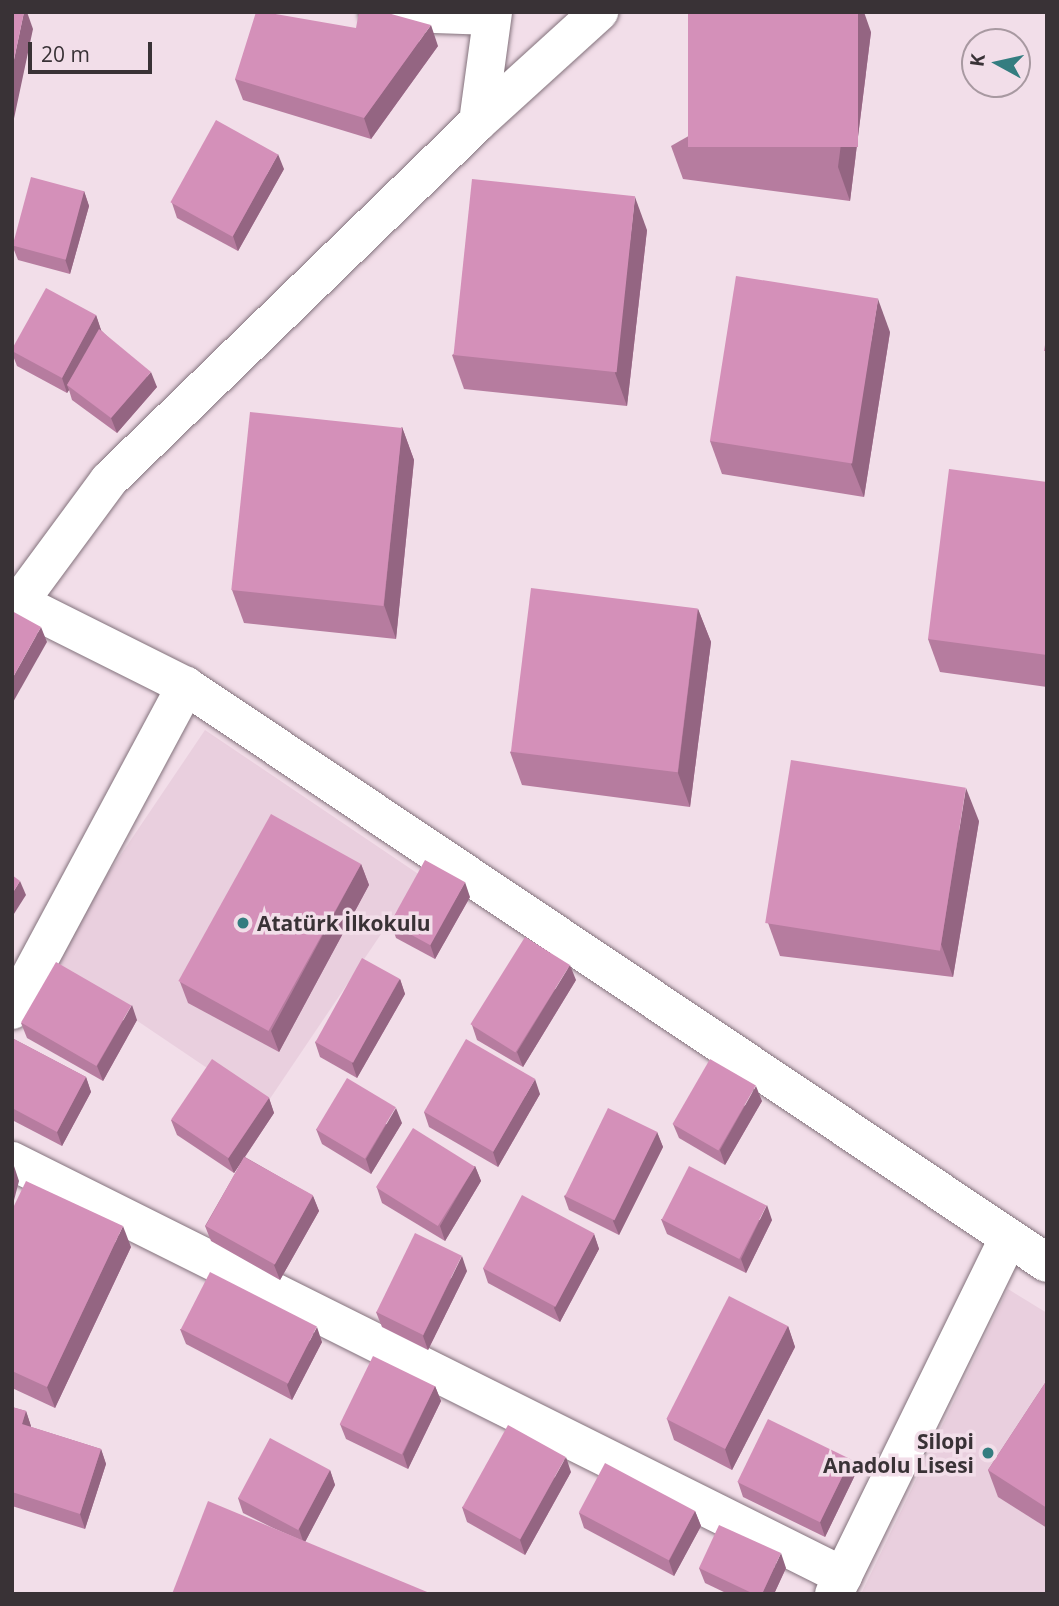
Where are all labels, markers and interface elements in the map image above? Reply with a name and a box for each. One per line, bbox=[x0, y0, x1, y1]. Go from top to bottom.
scale bar bbox=[32, 28, 156, 72]
north arrow bbox=[961, 28, 1031, 98]
text: 20 m bbox=[41, 40, 90, 68]
text: K bbox=[963, 52, 991, 68]
place label: Atatürk İlkokulu bbox=[257, 910, 431, 936]
marker: Atatürk İlkokulu bbox=[235, 915, 251, 931]
place label: Silopi Anadolu Lisesi bbox=[823, 1428, 974, 1478]
marker: Silopi Anadolu Lisesi bbox=[980, 1445, 996, 1461]

